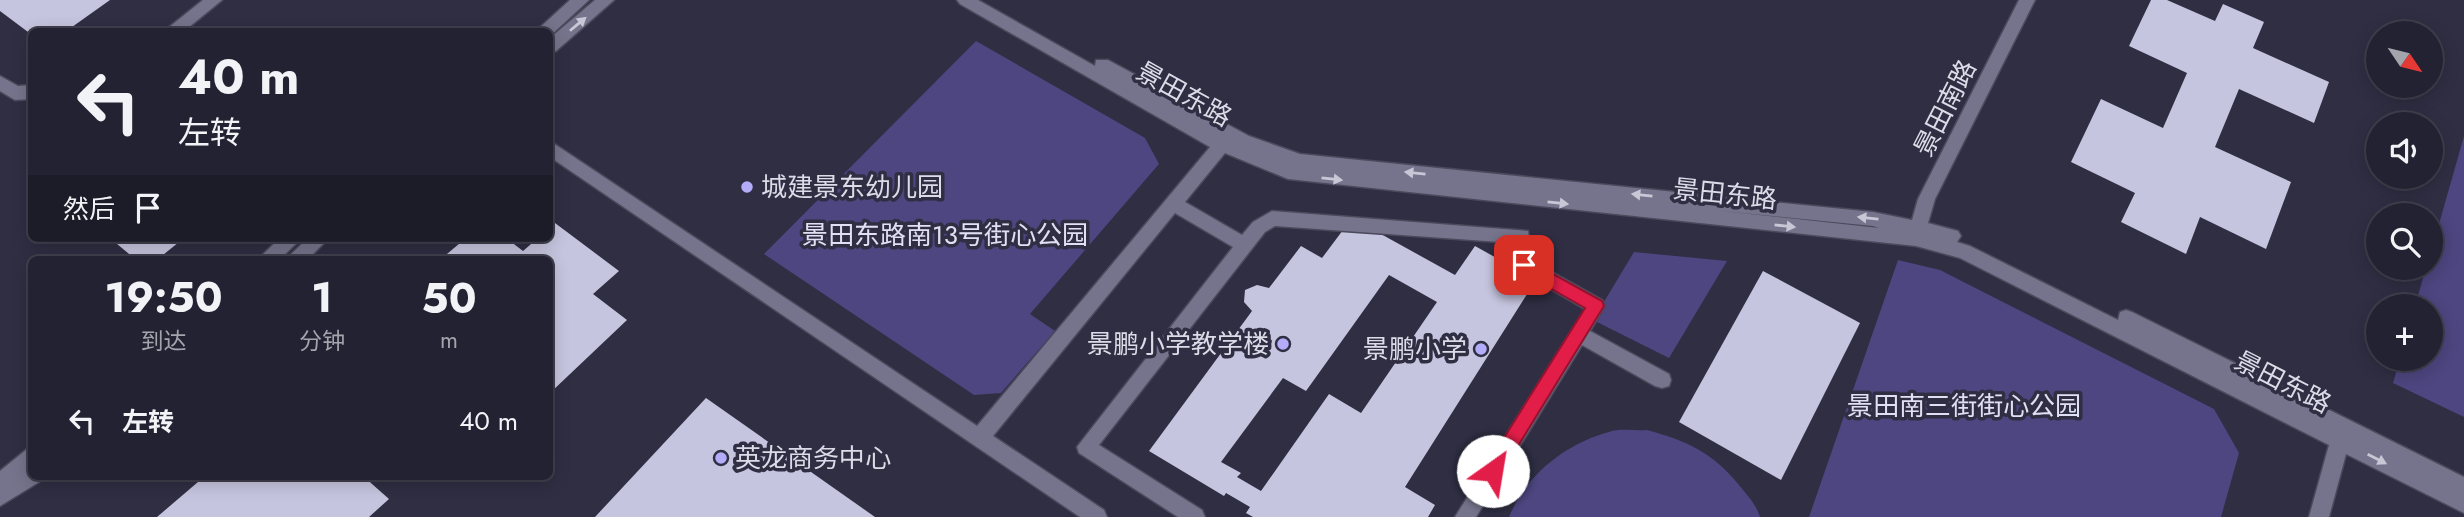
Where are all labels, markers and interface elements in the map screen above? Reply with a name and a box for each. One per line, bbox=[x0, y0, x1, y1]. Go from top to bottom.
one-way arrow bbox=[569, 16, 587, 31]
north arrow bbox=[2366, 21, 2443, 98]
map controls bbox=[2366, 21, 2443, 371]
text: 40 m bbox=[178, 42, 300, 112]
street label: 景田东路 bbox=[1129, 52, 1239, 136]
street label: 景田南路 bbox=[1904, 53, 1986, 163]
icon: left bbox=[63, 56, 154, 147]
text: 左转 bbox=[178, 110, 242, 156]
button: sound bbox=[2366, 112, 2443, 189]
one-way arrow bbox=[1404, 167, 1426, 178]
place label: 城建景东幼儿园 bbox=[761, 168, 943, 206]
street label: 景田东路 bbox=[1671, 170, 1779, 218]
one-way arrow bbox=[1321, 174, 1343, 185]
marker: 城建景东幼儿园 bbox=[739, 179, 755, 195]
icon: arrive bbox=[129, 189, 167, 227]
text: 然后 bbox=[63, 190, 115, 228]
one-way arrow bbox=[1631, 190, 1653, 201]
one-way arrow bbox=[1548, 197, 1570, 208]
button: search bbox=[2366, 203, 2443, 280]
one-way arrow bbox=[1857, 213, 1879, 224]
park label: 景田东路南13号街心公园 bbox=[802, 216, 1088, 254]
one-way arrow bbox=[1774, 221, 1796, 232]
pin bbox=[1494, 235, 1554, 295]
icon: arrive bbox=[1505, 246, 1543, 284]
text: 19:50 bbox=[105, 267, 222, 328]
text: 1 bbox=[311, 267, 333, 328]
text: 50 bbox=[422, 268, 476, 329]
button: + bbox=[2366, 294, 2443, 371]
text: m bbox=[440, 323, 458, 357]
text: 到达 bbox=[141, 324, 187, 358]
text: 分钟 bbox=[299, 324, 345, 358]
place label: 景鹏小学教学楼 bbox=[1087, 325, 1269, 363]
place label: 景鹏小学 bbox=[1363, 330, 1467, 368]
marker: 景鹏小学教学楼 bbox=[1275, 336, 1291, 352]
marker: 景鹏小学 bbox=[1473, 341, 1489, 357]
street label: 景田东路 bbox=[2228, 341, 2338, 423]
park label: 景田南三街街心公园 bbox=[1847, 387, 2081, 425]
icon: left bbox=[63, 402, 101, 440]
text: 40 m bbox=[459, 402, 518, 440]
text: 左转 bbox=[122, 403, 174, 441]
position arrow bbox=[1456, 434, 1530, 508]
place label: 英龙商务中心 bbox=[735, 439, 891, 477]
marker: 英龙商务中心 bbox=[713, 450, 729, 466]
one-way arrow bbox=[2367, 454, 2387, 465]

